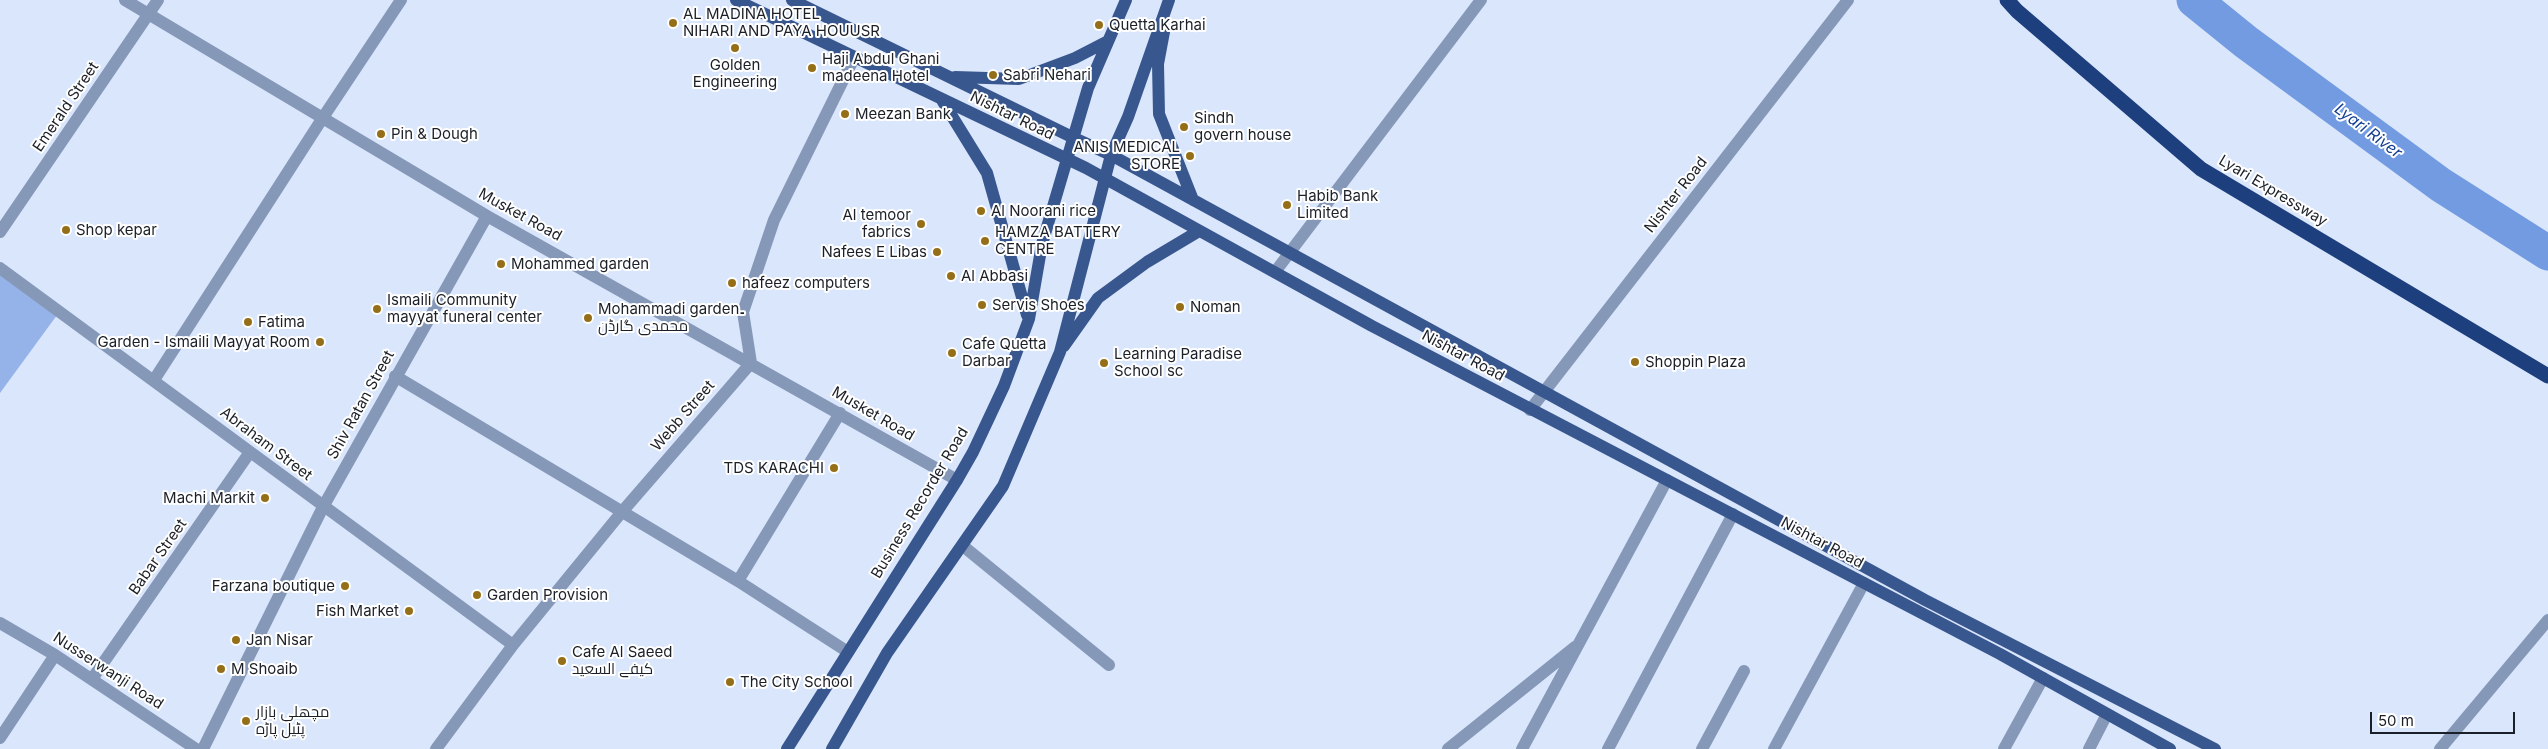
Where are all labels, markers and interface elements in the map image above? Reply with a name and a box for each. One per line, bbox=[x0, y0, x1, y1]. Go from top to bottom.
place label: AL MADINA HOTEL NIHARI AND PAYA HOUUSR bbox=[683, 5, 880, 40]
place label: Quetta Karhai bbox=[1109, 16, 1206, 34]
marker: AL MADINA HOTEL NIHARI AND PAYA HOUUSR bbox=[667, 17, 679, 29]
marker: Quetta Karhai bbox=[1093, 19, 1105, 31]
marker: Golden Engineering bbox=[729, 42, 741, 54]
place label: Haji Abdul Ghani madeena Hotel bbox=[822, 50, 939, 85]
place label: Golden Engineering bbox=[693, 56, 777, 91]
street label: Emerald Street bbox=[29, 59, 103, 155]
marker: Haji Abdul Ghani madeena Hotel bbox=[806, 62, 818, 74]
place label: Sabri Nehari bbox=[1003, 66, 1091, 84]
marker: Sabri Nehari bbox=[987, 69, 999, 81]
street label: Nishtar Road bbox=[967, 88, 1057, 144]
water label: Lyari River bbox=[2331, 99, 2405, 163]
place label: Meezan Bank bbox=[855, 105, 951, 123]
marker: Meezan Bank bbox=[839, 108, 851, 120]
place label: Sindh govern house bbox=[1194, 109, 1291, 144]
marker: Sindh govern house bbox=[1178, 121, 1190, 133]
place label: Pin & Dough bbox=[391, 125, 478, 143]
marker: Pin & Dough bbox=[375, 128, 387, 140]
place label: ANIS MEDICAL STORE bbox=[1074, 138, 1180, 173]
marker: ANIS MEDICAL STORE bbox=[1184, 150, 1196, 162]
street label: Lyari Expressway bbox=[2216, 152, 2330, 230]
street label: Nishter Road bbox=[1641, 153, 1711, 237]
street label: Musket Road bbox=[475, 185, 565, 245]
place label: Habib Bank Limited bbox=[1297, 187, 1378, 222]
marker: Habib Bank Limited bbox=[1281, 199, 1293, 211]
place label: Al Noorani rice bbox=[991, 202, 1096, 220]
marker: Al Noorani rice bbox=[975, 205, 987, 217]
place label: Al temoor fabrics bbox=[843, 206, 911, 241]
marker: Al temoor fabrics bbox=[915, 218, 927, 230]
place label: Shop kepar bbox=[76, 221, 157, 239]
place label: HAMZA BATTERY CENTRE bbox=[995, 223, 1121, 258]
marker: Shop kepar bbox=[60, 224, 72, 236]
marker: HAMZA BATTERY CENTRE bbox=[979, 235, 991, 247]
place label: Nafees E Libas bbox=[822, 243, 927, 261]
marker: Nafees E Libas bbox=[931, 246, 943, 258]
place label: Mohammed garden bbox=[511, 255, 649, 273]
marker: Mohammed garden bbox=[495, 258, 507, 270]
place label: Al Abbasi bbox=[961, 267, 1028, 285]
marker: Al Abbasi bbox=[945, 270, 957, 282]
place label: hafeez computers bbox=[742, 274, 870, 292]
marker: hafeez computers bbox=[726, 277, 738, 289]
place label: Ismaili Community mayyat funeral center bbox=[387, 291, 542, 326]
place label: Servis Shoes bbox=[992, 296, 1085, 314]
place label: Noman bbox=[1190, 298, 1241, 316]
marker: Servis Shoes bbox=[976, 299, 988, 311]
place label: Mohammadi garden۔ محمدی گارڈن bbox=[598, 300, 745, 335]
marker: Noman bbox=[1174, 301, 1186, 313]
marker: Ismaili Community mayyat funeral center bbox=[371, 303, 383, 315]
marker: Mohammadi garden۔ محمدی گارڈن bbox=[582, 312, 594, 324]
place label: Fatima bbox=[258, 313, 305, 331]
marker: Fatima bbox=[242, 316, 254, 328]
street label: Nishtar Road bbox=[1419, 327, 1507, 385]
place label: Garden - Ismaili Mayyat Room bbox=[98, 333, 310, 351]
place label: Cafe Quetta Darbar bbox=[962, 335, 1046, 370]
marker: Garden - Ismaili Mayyat Room bbox=[314, 336, 326, 348]
place label: Learning Paradise School sc bbox=[1114, 345, 1242, 380]
street label: Shiv Ratan Street bbox=[324, 347, 398, 463]
marker: Cafe Quetta Darbar bbox=[946, 347, 958, 359]
place label: Shoppin Plaza bbox=[1645, 353, 1746, 371]
marker: Shoppin Plaza bbox=[1629, 356, 1641, 368]
marker: Learning Paradise School sc bbox=[1098, 357, 1110, 369]
street label: Webb Street bbox=[647, 377, 719, 455]
street label: Musket Road bbox=[829, 383, 917, 445]
street label: Abraham Street bbox=[216, 404, 316, 484]
street label: Business Recorder Road bbox=[868, 424, 972, 582]
place label: TDS KARACHI bbox=[724, 459, 824, 477]
marker: TDS KARACHI bbox=[828, 462, 840, 474]
place label: Machi Markit bbox=[163, 489, 255, 507]
marker: Machi Markit bbox=[259, 492, 271, 504]
street label: Nishtar Road bbox=[1778, 514, 1866, 572]
street label: Babar Street bbox=[125, 516, 191, 598]
place label: Farzana boutique bbox=[212, 577, 335, 595]
marker: Farzana boutique bbox=[339, 580, 351, 592]
place label: Garden Provision bbox=[487, 586, 608, 604]
marker: Garden Provision bbox=[471, 589, 483, 601]
place label: Fish Market bbox=[316, 602, 399, 620]
marker: Fish Market bbox=[403, 605, 415, 617]
street label: Nusserwanji Road bbox=[50, 629, 166, 713]
place label: Jan Nisar bbox=[246, 631, 313, 649]
marker: Jan Nisar bbox=[230, 634, 242, 646]
place label: Cafe Al Saeed کیفے السعید bbox=[572, 643, 672, 678]
marker: Cafe Al Saeed کیفے السعید bbox=[556, 655, 568, 667]
place label: M Shoaib bbox=[231, 660, 298, 678]
marker: M Shoaib bbox=[215, 663, 227, 675]
place label: The City School bbox=[740, 673, 853, 691]
marker: The City School bbox=[724, 676, 736, 688]
scale bar bbox=[2373, 702, 2518, 734]
place label: مچھلی بازار پٹیل پاڑہ bbox=[256, 703, 329, 738]
text: 50 m bbox=[2378, 711, 2414, 730]
marker: مچھلی بازار پٹیل پاڑہ bbox=[240, 715, 252, 727]

